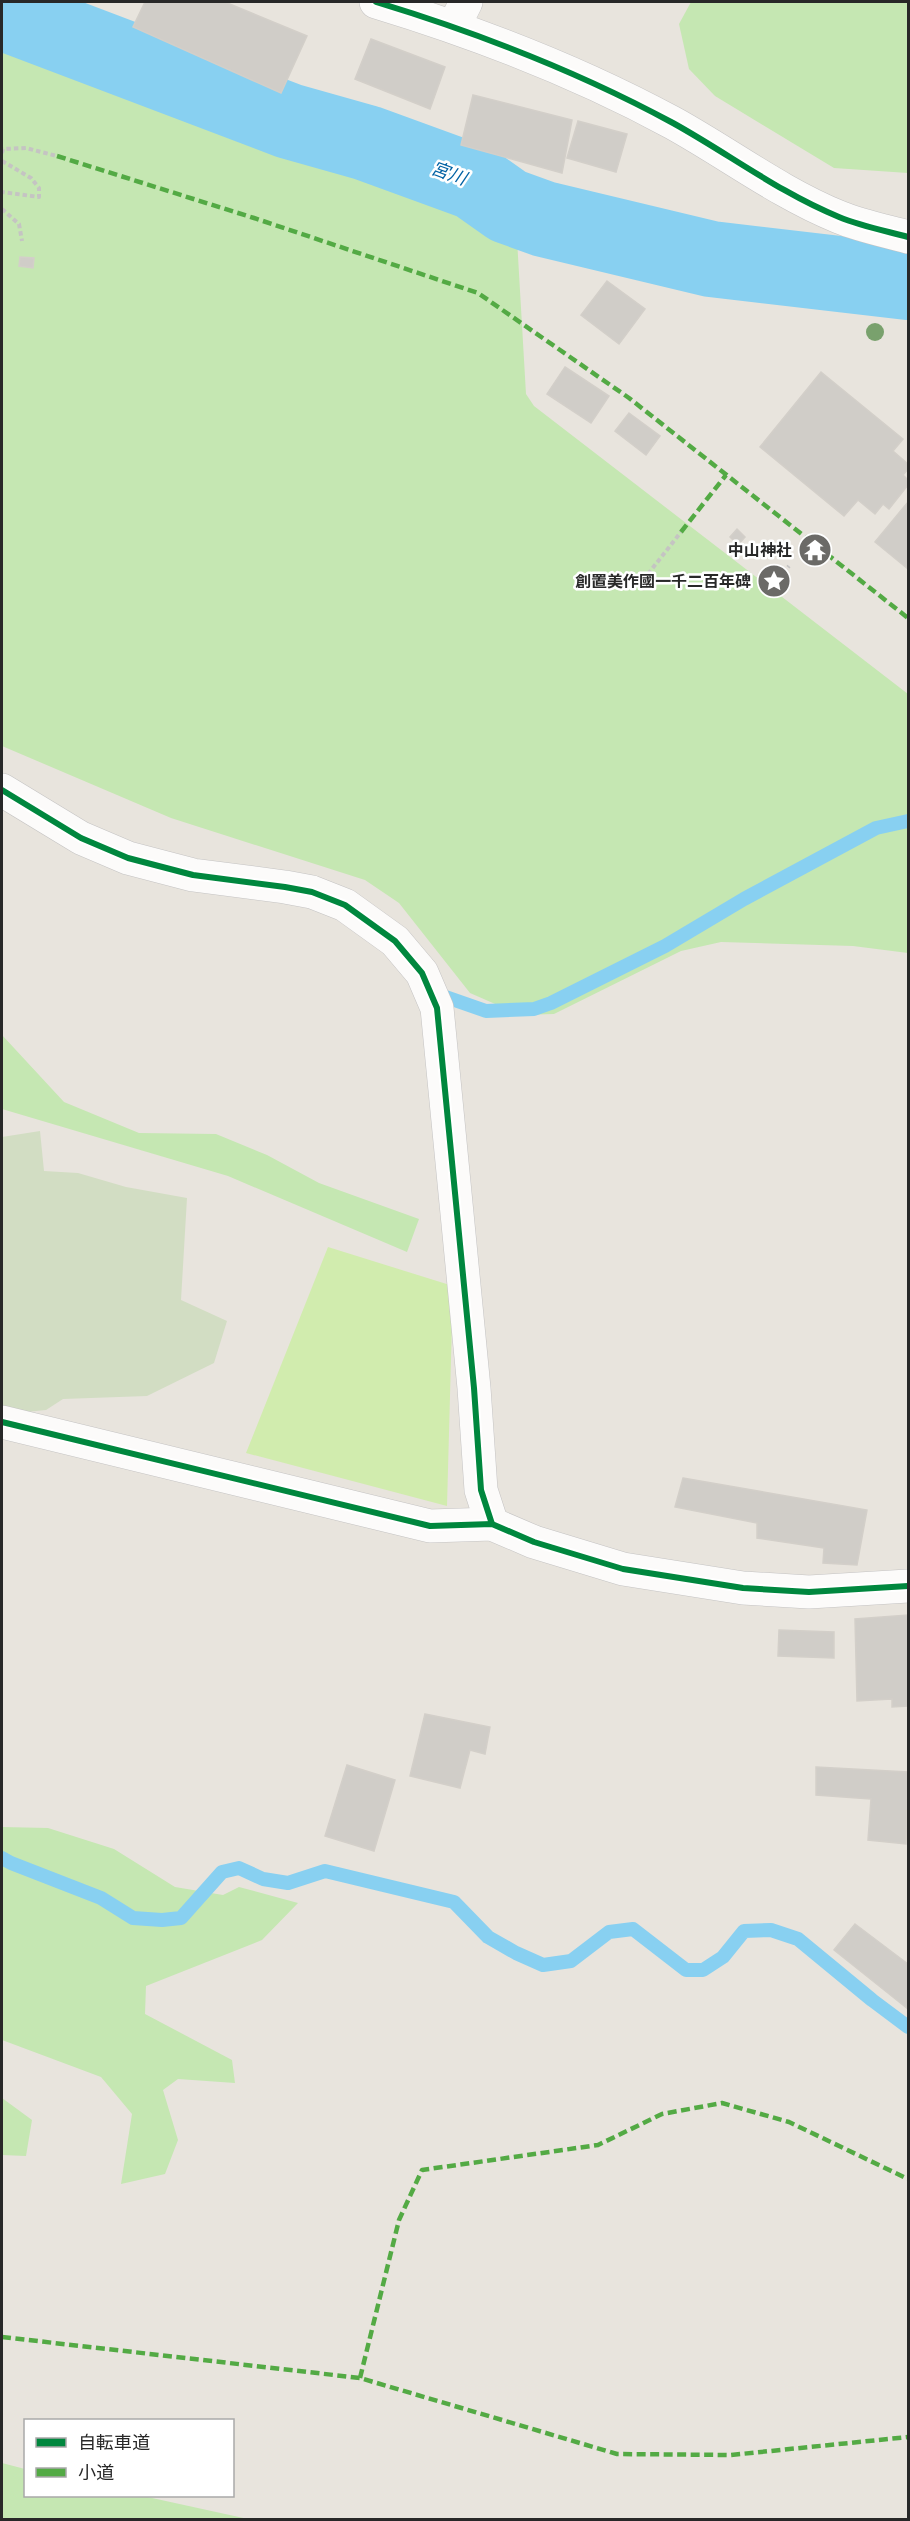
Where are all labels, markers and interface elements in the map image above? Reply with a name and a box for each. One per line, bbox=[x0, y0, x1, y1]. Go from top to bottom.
water label: 宮川 bbox=[428, 157, 471, 190]
temple icon: 中山神社 bbox=[797, 532, 833, 568]
place label: 中山神社 bbox=[728, 541, 792, 560]
place icon: 創置美作國一千二百年碑 bbox=[756, 563, 792, 599]
place label: 創置美作國一千二百年碑 bbox=[575, 572, 751, 591]
legend bbox=[24, 2419, 234, 2497]
text: 自転車道 bbox=[78, 2432, 150, 2453]
text: 小道 bbox=[78, 2462, 114, 2483]

